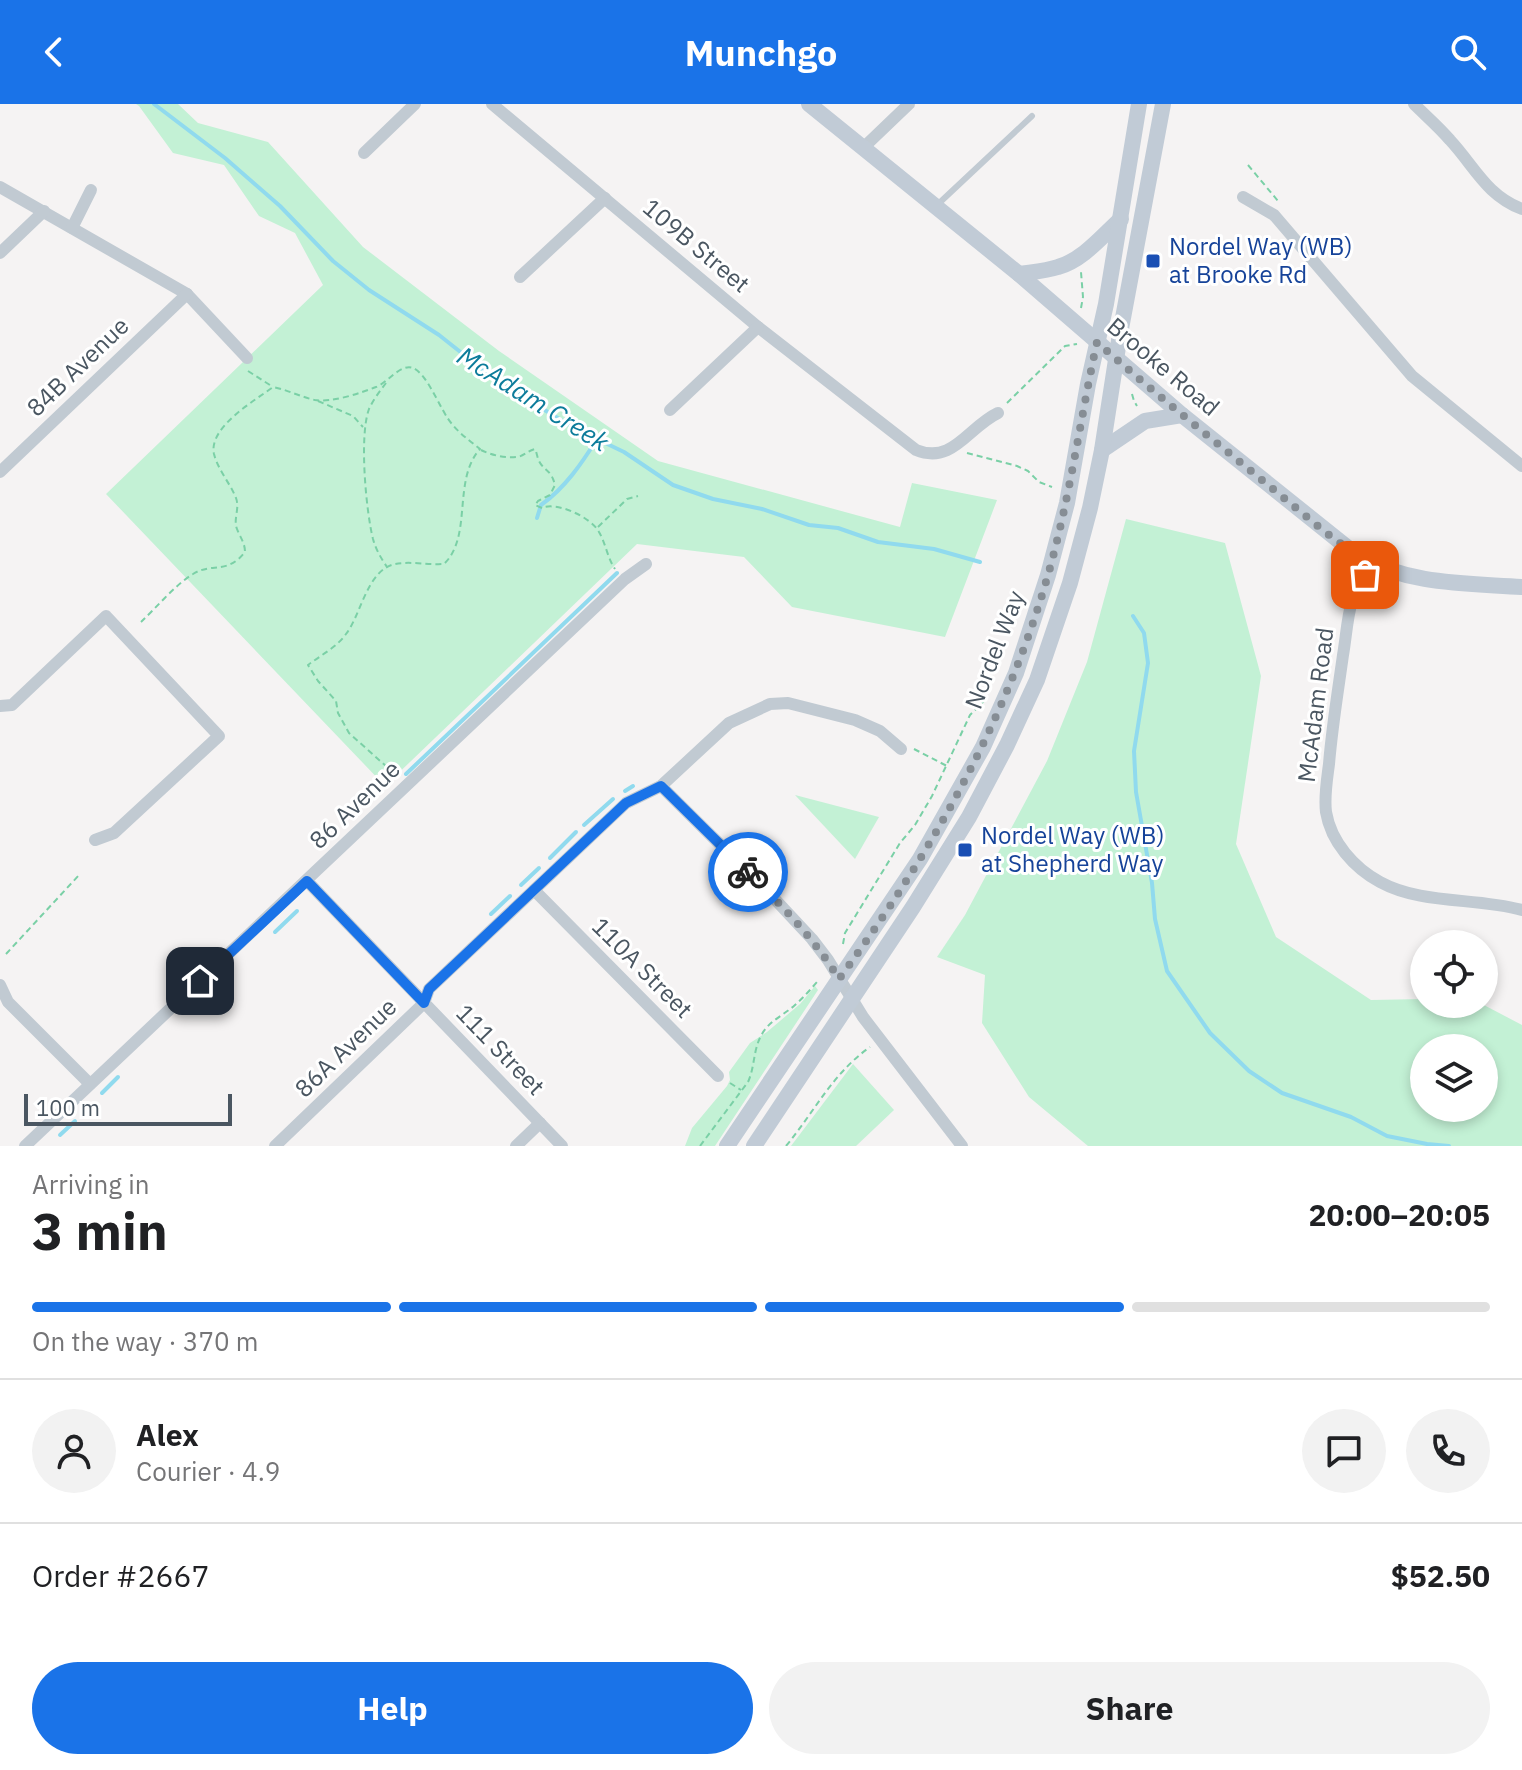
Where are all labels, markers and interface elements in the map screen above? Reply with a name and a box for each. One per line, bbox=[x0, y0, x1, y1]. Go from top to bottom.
text: Munchgo bbox=[685, 29, 837, 76]
icon: back bbox=[32, 30, 76, 74]
icon: search bbox=[1446, 30, 1490, 74]
street label: 109B Street bbox=[636, 191, 757, 299]
place label: Nordel Way (WB) at Brooke Rd bbox=[1169, 230, 1352, 290]
marker: Nordel Way (WB) at Brooke Rd bbox=[1144, 252, 1162, 270]
street label: 84B Avenue bbox=[19, 310, 135, 423]
street label: Brooke Road bbox=[1101, 310, 1227, 423]
water label: McAdam Creek bbox=[451, 338, 616, 459]
pin bbox=[1331, 541, 1399, 609]
icon: bag bbox=[1343, 553, 1387, 597]
street label: Nordel Way bbox=[957, 586, 1031, 713]
street label: McAdam Road bbox=[1290, 626, 1340, 784]
street label: 86 Avenue bbox=[302, 753, 407, 856]
place label: Nordel Way (WB) at Shepherd Way bbox=[981, 819, 1164, 879]
courier bbox=[708, 832, 788, 912]
marker: Nordel Way (WB) at Shepherd Way bbox=[956, 841, 974, 859]
icon: bike bbox=[726, 850, 770, 894]
street label: 110A Street bbox=[585, 910, 700, 1025]
map controls bbox=[1410, 930, 1498, 1122]
button: locate bbox=[1410, 930, 1498, 1018]
pin bbox=[166, 947, 234, 1015]
icon: home bbox=[178, 959, 222, 1003]
street label: 86A Avenue bbox=[287, 991, 403, 1104]
street label: 111 Street bbox=[449, 997, 552, 1102]
button: layers bbox=[1410, 1034, 1498, 1122]
scale bar bbox=[24, 1090, 232, 1126]
text: 100 m bbox=[36, 1093, 100, 1122]
text: Arriving in bbox=[32, 1167, 149, 1201]
text: 20:00–20:05 bbox=[1309, 1195, 1490, 1234]
text: 3 min bbox=[32, 1197, 168, 1264]
text: On the way · 370 m bbox=[32, 1324, 258, 1358]
button: person bbox=[32, 1409, 116, 1493]
button: chat bbox=[1302, 1409, 1386, 1493]
button: phone bbox=[1406, 1409, 1490, 1493]
text: Alex bbox=[136, 1415, 199, 1454]
text: Courier · 4.9 bbox=[136, 1454, 280, 1488]
text: Order #2667 bbox=[32, 1556, 209, 1595]
text: $52.50 bbox=[1391, 1556, 1490, 1595]
button: Help bbox=[32, 1662, 753, 1754]
button: Share bbox=[769, 1662, 1490, 1754]

